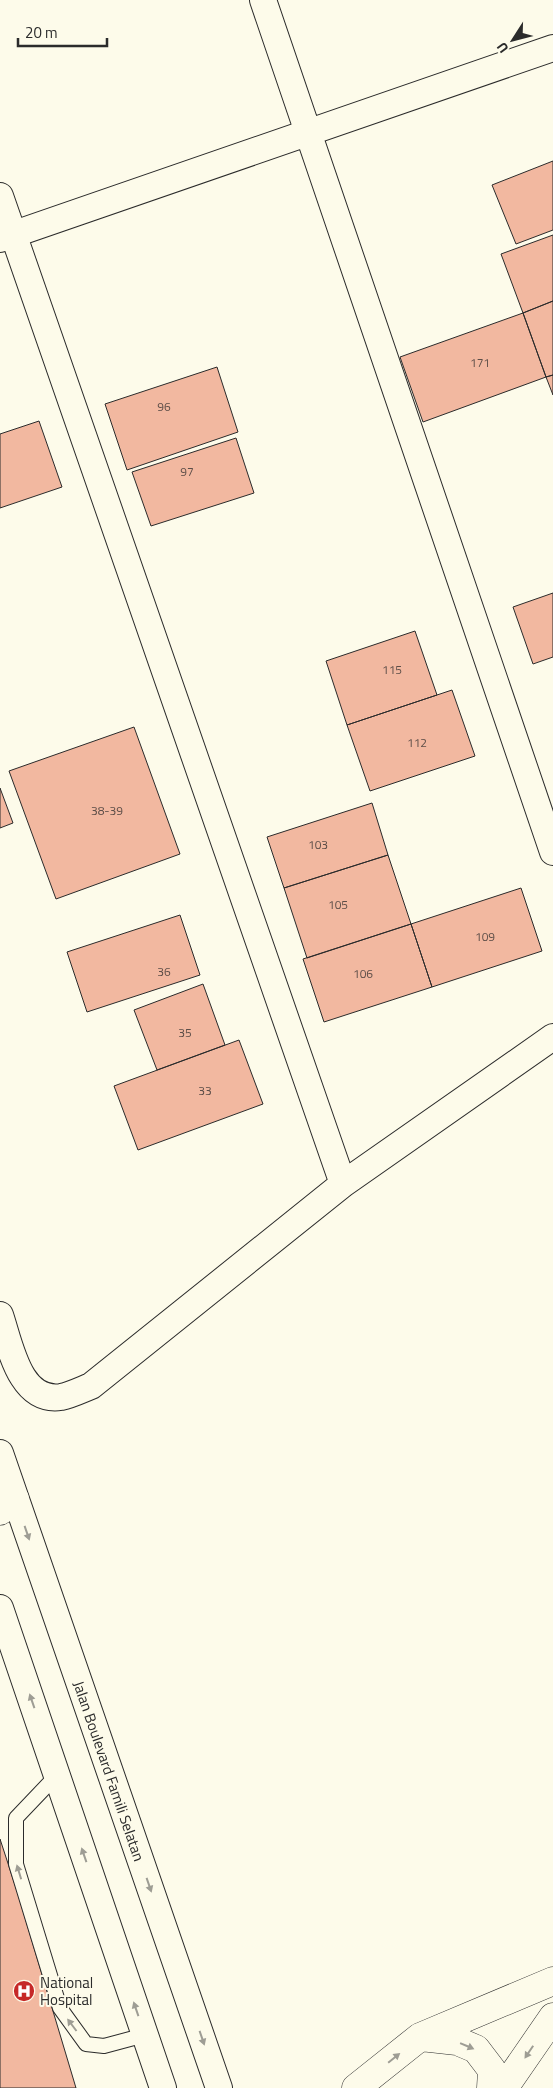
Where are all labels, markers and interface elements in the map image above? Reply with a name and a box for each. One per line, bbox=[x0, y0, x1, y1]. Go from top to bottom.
scale bar bbox=[18, 15, 106, 47]
north arrow bbox=[488, 15, 538, 65]
text: 20 m bbox=[25, 21, 58, 44]
text: U bbox=[491, 38, 513, 58]
house number: 171 bbox=[470, 353, 490, 372]
house number: 96 bbox=[157, 397, 171, 416]
house number: 97 bbox=[180, 462, 194, 481]
house number: 115 bbox=[382, 660, 402, 679]
house number: 112 bbox=[407, 733, 427, 752]
house number: 38-39 bbox=[91, 801, 123, 820]
house number: 103 bbox=[308, 835, 328, 854]
house number: 105 bbox=[328, 895, 348, 914]
house number: 109 bbox=[475, 927, 495, 946]
house number: 36 bbox=[157, 962, 171, 981]
house number: 106 bbox=[353, 964, 373, 983]
house number: 35 bbox=[178, 1023, 192, 1042]
house number: 33 bbox=[198, 1081, 212, 1100]
one-way arrow bbox=[24, 1525, 31, 1540]
street label: Jalan Boulevard Famili Selatan bbox=[67, 1678, 151, 1864]
one-way arrow bbox=[27, 1693, 35, 1708]
one-way arrow bbox=[79, 1847, 87, 1862]
one-way arrow bbox=[14, 1865, 22, 1880]
one-way arrow bbox=[145, 1878, 153, 1893]
place label: National Hospital bbox=[40, 1971, 93, 2011]
hospital icon: National Hospital bbox=[12, 1979, 36, 2003]
one-way arrow bbox=[132, 2001, 140, 2016]
one-way arrow bbox=[67, 2018, 77, 2032]
one-way arrow bbox=[199, 2031, 206, 2046]
one-way arrow bbox=[460, 2042, 474, 2050]
one-way arrow bbox=[524, 2046, 534, 2059]
one-way arrow bbox=[387, 2052, 400, 2063]

